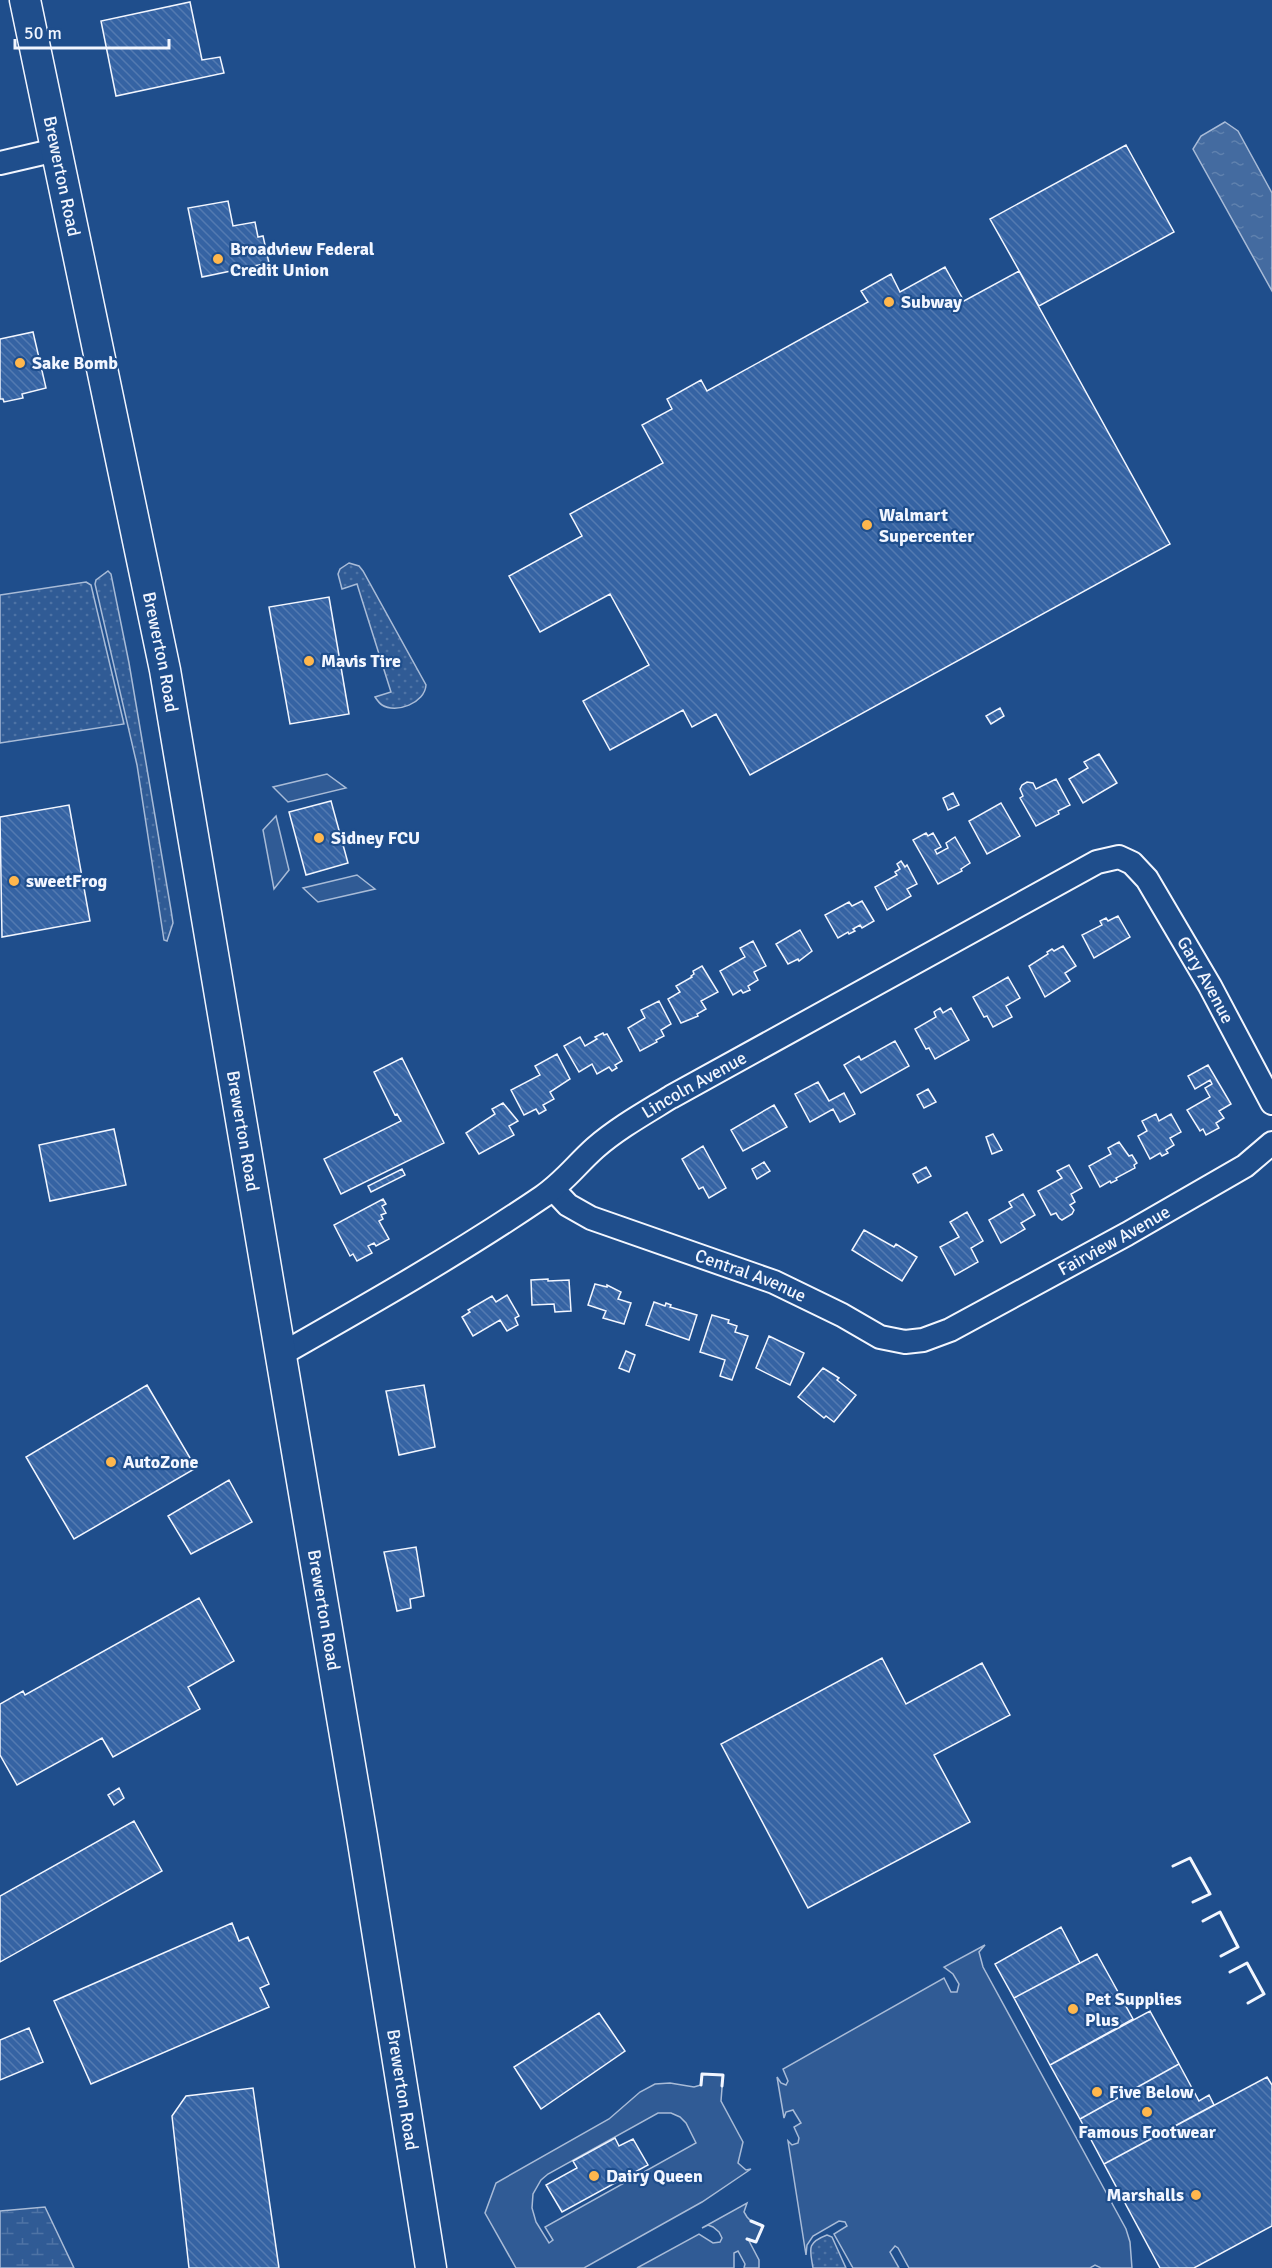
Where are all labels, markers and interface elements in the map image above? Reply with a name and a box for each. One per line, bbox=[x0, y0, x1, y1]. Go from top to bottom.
scale bar bbox=[15, 12, 170, 50]
text: 50 m bbox=[24, 22, 62, 44]
street label: Brewerton Road bbox=[39, 114, 85, 238]
place label: Broadview Federal Credit Union bbox=[230, 238, 375, 281]
marker: Broadview Federal Credit Union bbox=[211, 252, 225, 266]
place label: Subway bbox=[901, 291, 962, 313]
marker: Subway bbox=[882, 295, 896, 309]
place label: Sake Bomb bbox=[32, 352, 118, 374]
marker: Sake Bomb bbox=[13, 356, 27, 370]
place label: Walmart Supercenter bbox=[879, 504, 975, 547]
marker: Walmart Supercenter bbox=[860, 518, 874, 532]
street label: Brewerton Road bbox=[138, 590, 183, 714]
place label: Mavis Tire bbox=[321, 650, 401, 672]
marker: Mavis Tire bbox=[302, 654, 316, 668]
place label: Sidney FCU bbox=[331, 827, 420, 849]
marker: Sidney FCU bbox=[312, 831, 326, 845]
place label: sweetFrog bbox=[26, 870, 108, 892]
marker: sweetFrog bbox=[7, 874, 21, 888]
street label: Gary Avenue bbox=[1172, 932, 1239, 1027]
street label: Lincoln Avenue bbox=[638, 1047, 750, 1123]
street label: Brewerton Road bbox=[222, 1069, 264, 1193]
street label: Fairview Avenue bbox=[1054, 1200, 1174, 1280]
street label: Central Avenue bbox=[692, 1244, 810, 1307]
place label: AutoZone bbox=[123, 1451, 199, 1473]
marker: AutoZone bbox=[104, 1455, 118, 1469]
street label: Brewerton Road bbox=[303, 1548, 345, 1672]
place label: Pet Supplies Plus bbox=[1085, 1988, 1182, 2031]
marker: Pet Supplies Plus bbox=[1066, 2002, 1080, 2016]
street label: Brewerton Road bbox=[382, 2028, 423, 2152]
place label: Five Below bbox=[1109, 2081, 1194, 2103]
marker: Five Below bbox=[1090, 2085, 1104, 2099]
marker: Famous Footwear bbox=[1140, 2105, 1154, 2119]
place label: Famous Footwear bbox=[1078, 2121, 1217, 2143]
place label: Dairy Queen bbox=[606, 2165, 703, 2187]
marker: Dairy Queen bbox=[587, 2169, 601, 2183]
place label: Marshalls bbox=[1107, 2184, 1184, 2206]
marker: Marshalls bbox=[1189, 2188, 1203, 2202]

